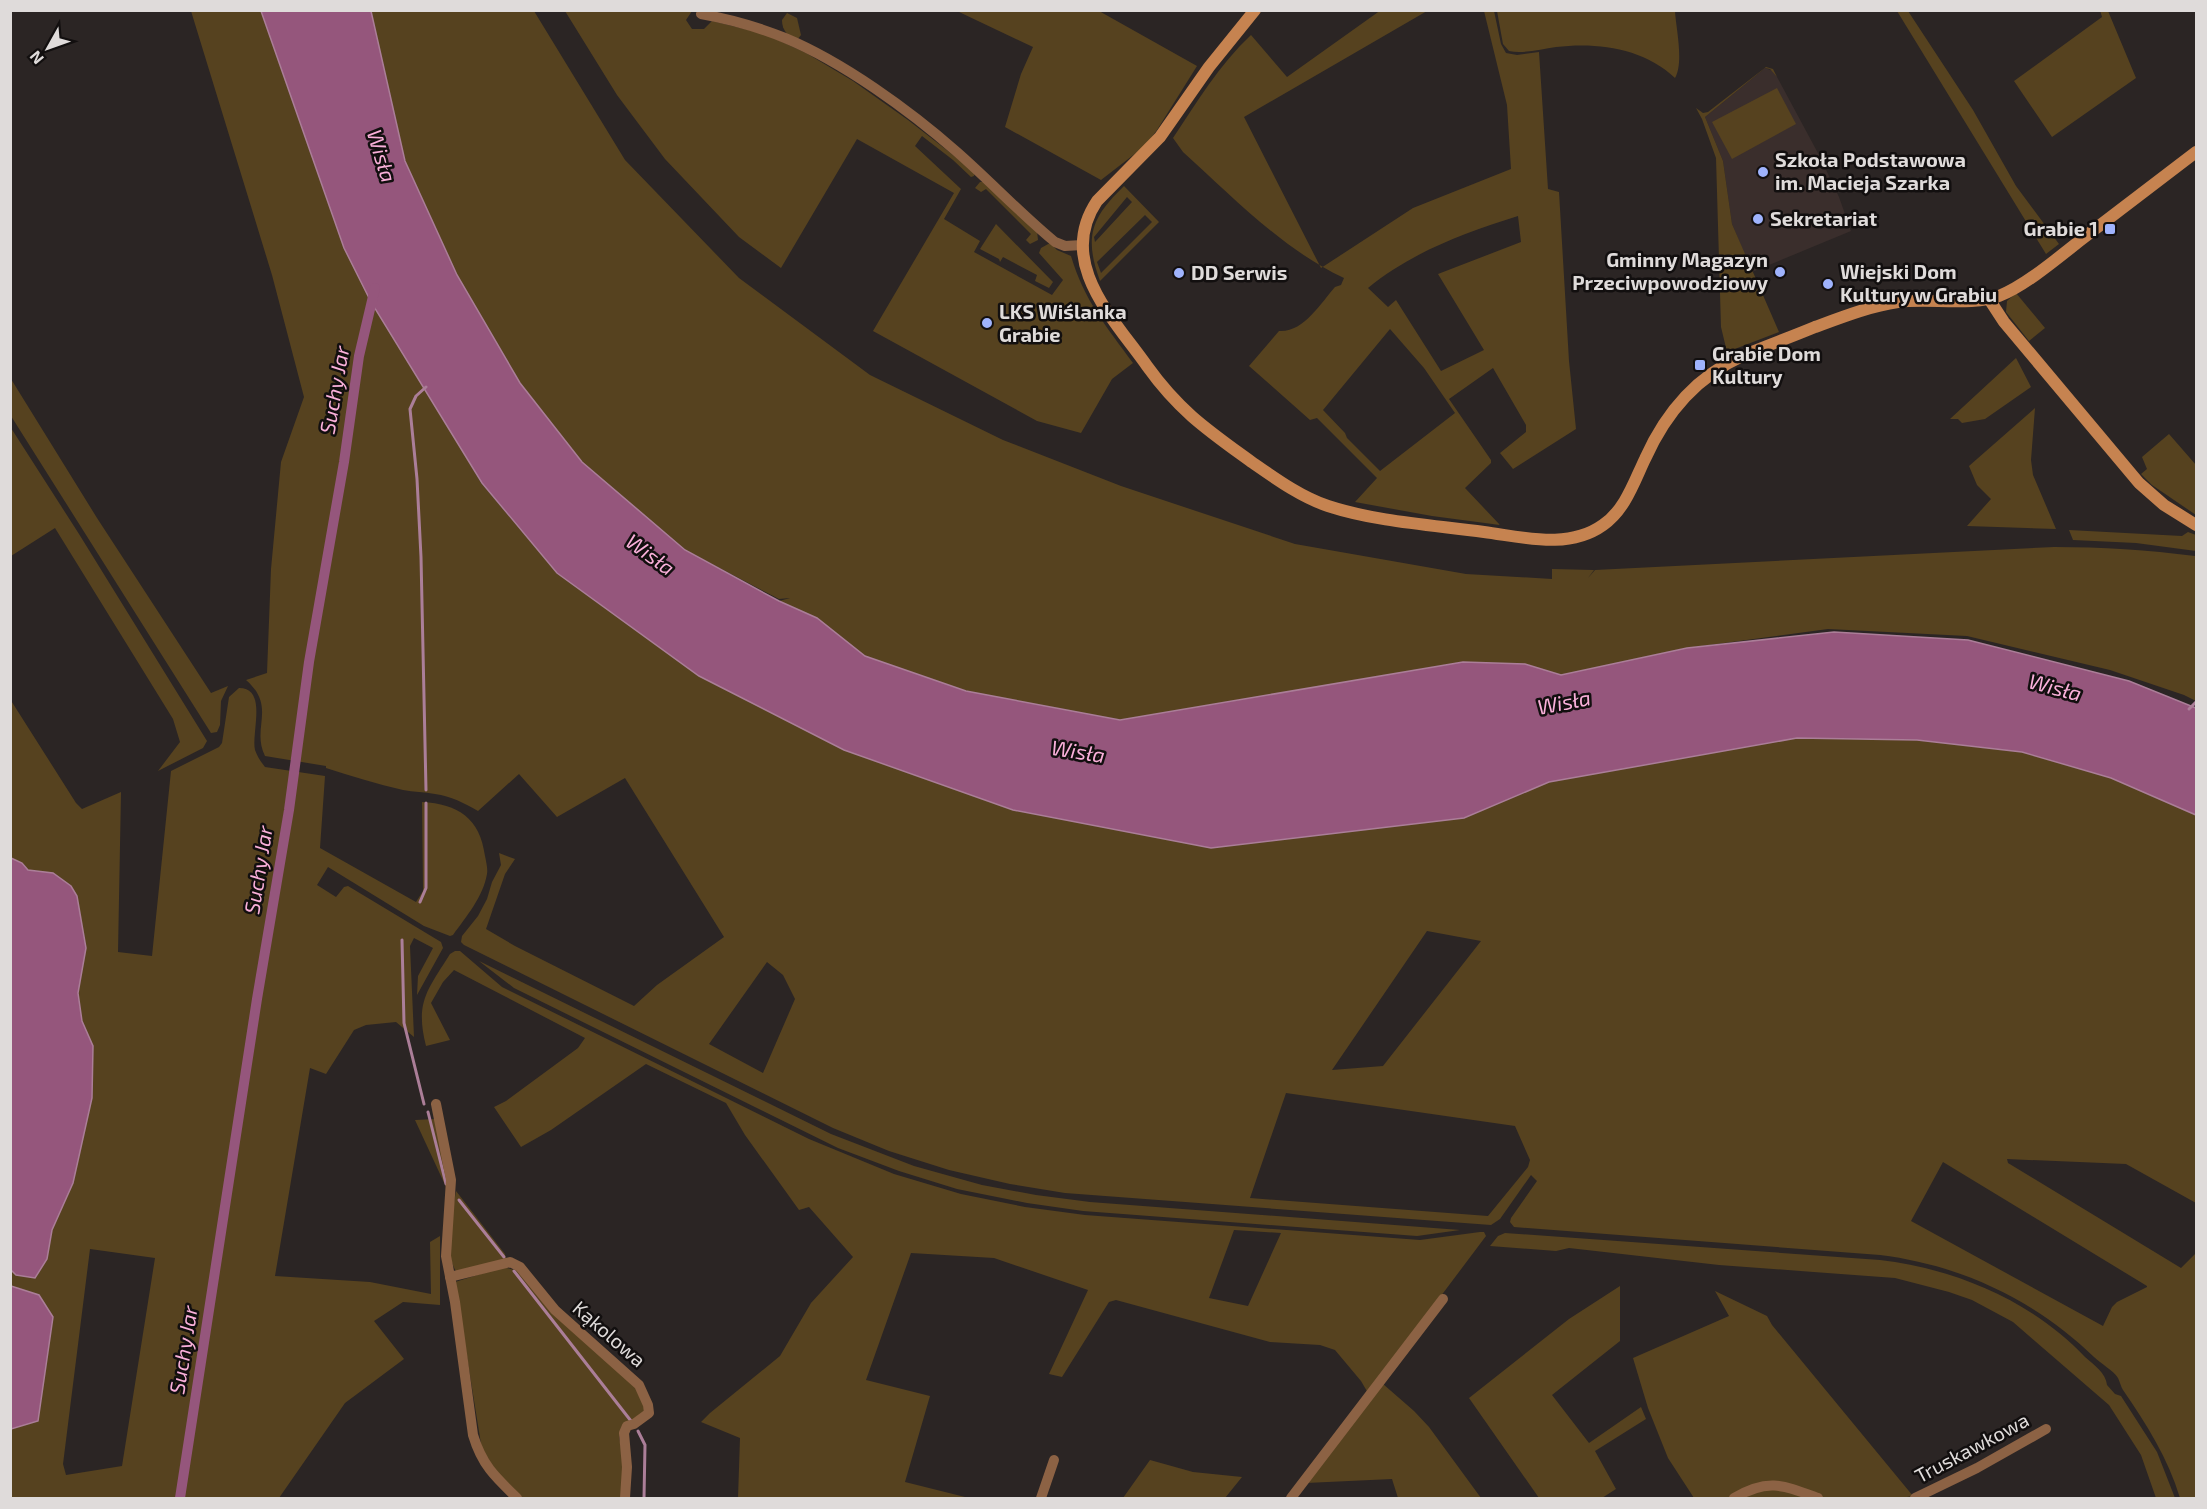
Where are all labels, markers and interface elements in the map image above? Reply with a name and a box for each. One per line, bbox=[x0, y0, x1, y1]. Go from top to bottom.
north arrow bbox=[18, 18, 78, 78]
text: N bbox=[25, 47, 47, 68]
water label: Wisła bbox=[363, 126, 402, 185]
place label: Szkoła Podstawowa im. Macieja Szarka bbox=[1775, 147, 1966, 194]
marker: Szkoła Podstawowa im. Macieja Szarka bbox=[1756, 165, 1770, 179]
place label: Sekretariat bbox=[1770, 206, 1877, 230]
marker: Sekretariat bbox=[1751, 212, 1765, 226]
place label: Grabie 1 bbox=[2024, 216, 2098, 240]
marker: Grabie 1 bbox=[2103, 222, 2117, 236]
place label: Gminny Magazyn Przeciwpowodziowy bbox=[1572, 247, 1769, 295]
place label: Wiejski Dom Kultury w Grabiu bbox=[1840, 259, 1997, 307]
place label: DD Serwis bbox=[1191, 260, 1287, 284]
marker: Gminny Magazyn Przeciwpowodziowy bbox=[1773, 265, 1787, 279]
marker: DD Serwis bbox=[1172, 266, 1186, 280]
marker: Wiejski Dom Kultury w Grabiu bbox=[1821, 277, 1835, 291]
place label: LKS Wiślanka Grabie bbox=[999, 299, 1127, 346]
marker: LKS Wiślanka Grabie bbox=[980, 316, 994, 330]
place label: Grabie Dom Kultury bbox=[1712, 341, 1821, 389]
water label: Suchy Jar bbox=[313, 343, 355, 436]
marker: Grabie Dom Kultury bbox=[1693, 358, 1707, 372]
water label: Wisła bbox=[622, 528, 680, 580]
water label: Wisła bbox=[2026, 667, 2085, 706]
water label: Wisła bbox=[1535, 684, 1593, 719]
water label: Wisła bbox=[1050, 734, 1107, 767]
water label: Suchy Jar bbox=[238, 823, 278, 916]
street label: Kąkolowa bbox=[568, 1295, 651, 1371]
water label: Suchy Jar bbox=[163, 1303, 203, 1396]
street label: Truskawkowa bbox=[1910, 1407, 2033, 1487]

